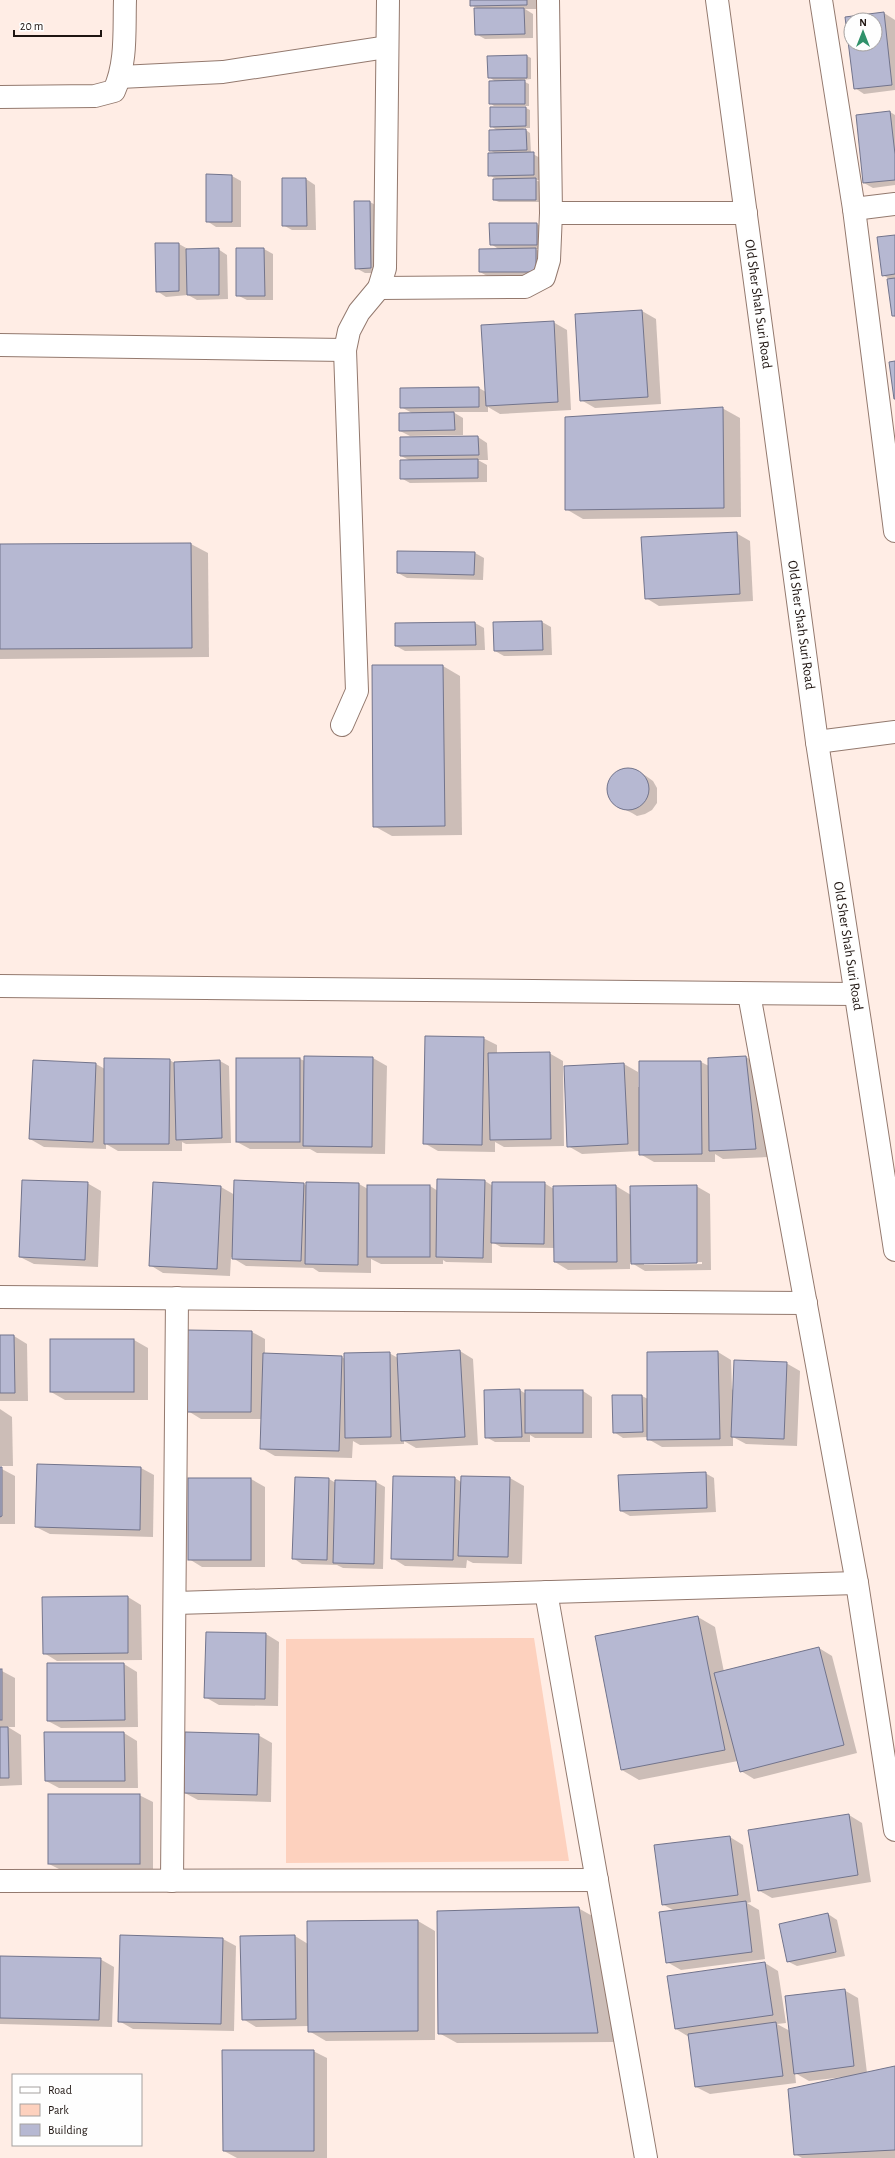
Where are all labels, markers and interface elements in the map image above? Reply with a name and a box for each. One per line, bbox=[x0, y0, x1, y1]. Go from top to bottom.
scale bar bbox=[14, 12, 101, 38]
north arrow bbox=[843, 12, 883, 52]
text: N bbox=[859, 17, 867, 28]
text: 20 m bbox=[20, 20, 43, 32]
street label: Old Sher Shah Suri Road bbox=[742, 238, 774, 370]
street label: Old Sher Shah Suri Road bbox=[785, 559, 817, 691]
street label: Old Sher Shah Suri Road bbox=[831, 880, 865, 1012]
legend bbox=[12, 2074, 142, 2146]
text: Road bbox=[48, 2084, 72, 2096]
text: Park bbox=[48, 2104, 69, 2116]
text: Building bbox=[48, 2124, 88, 2136]

